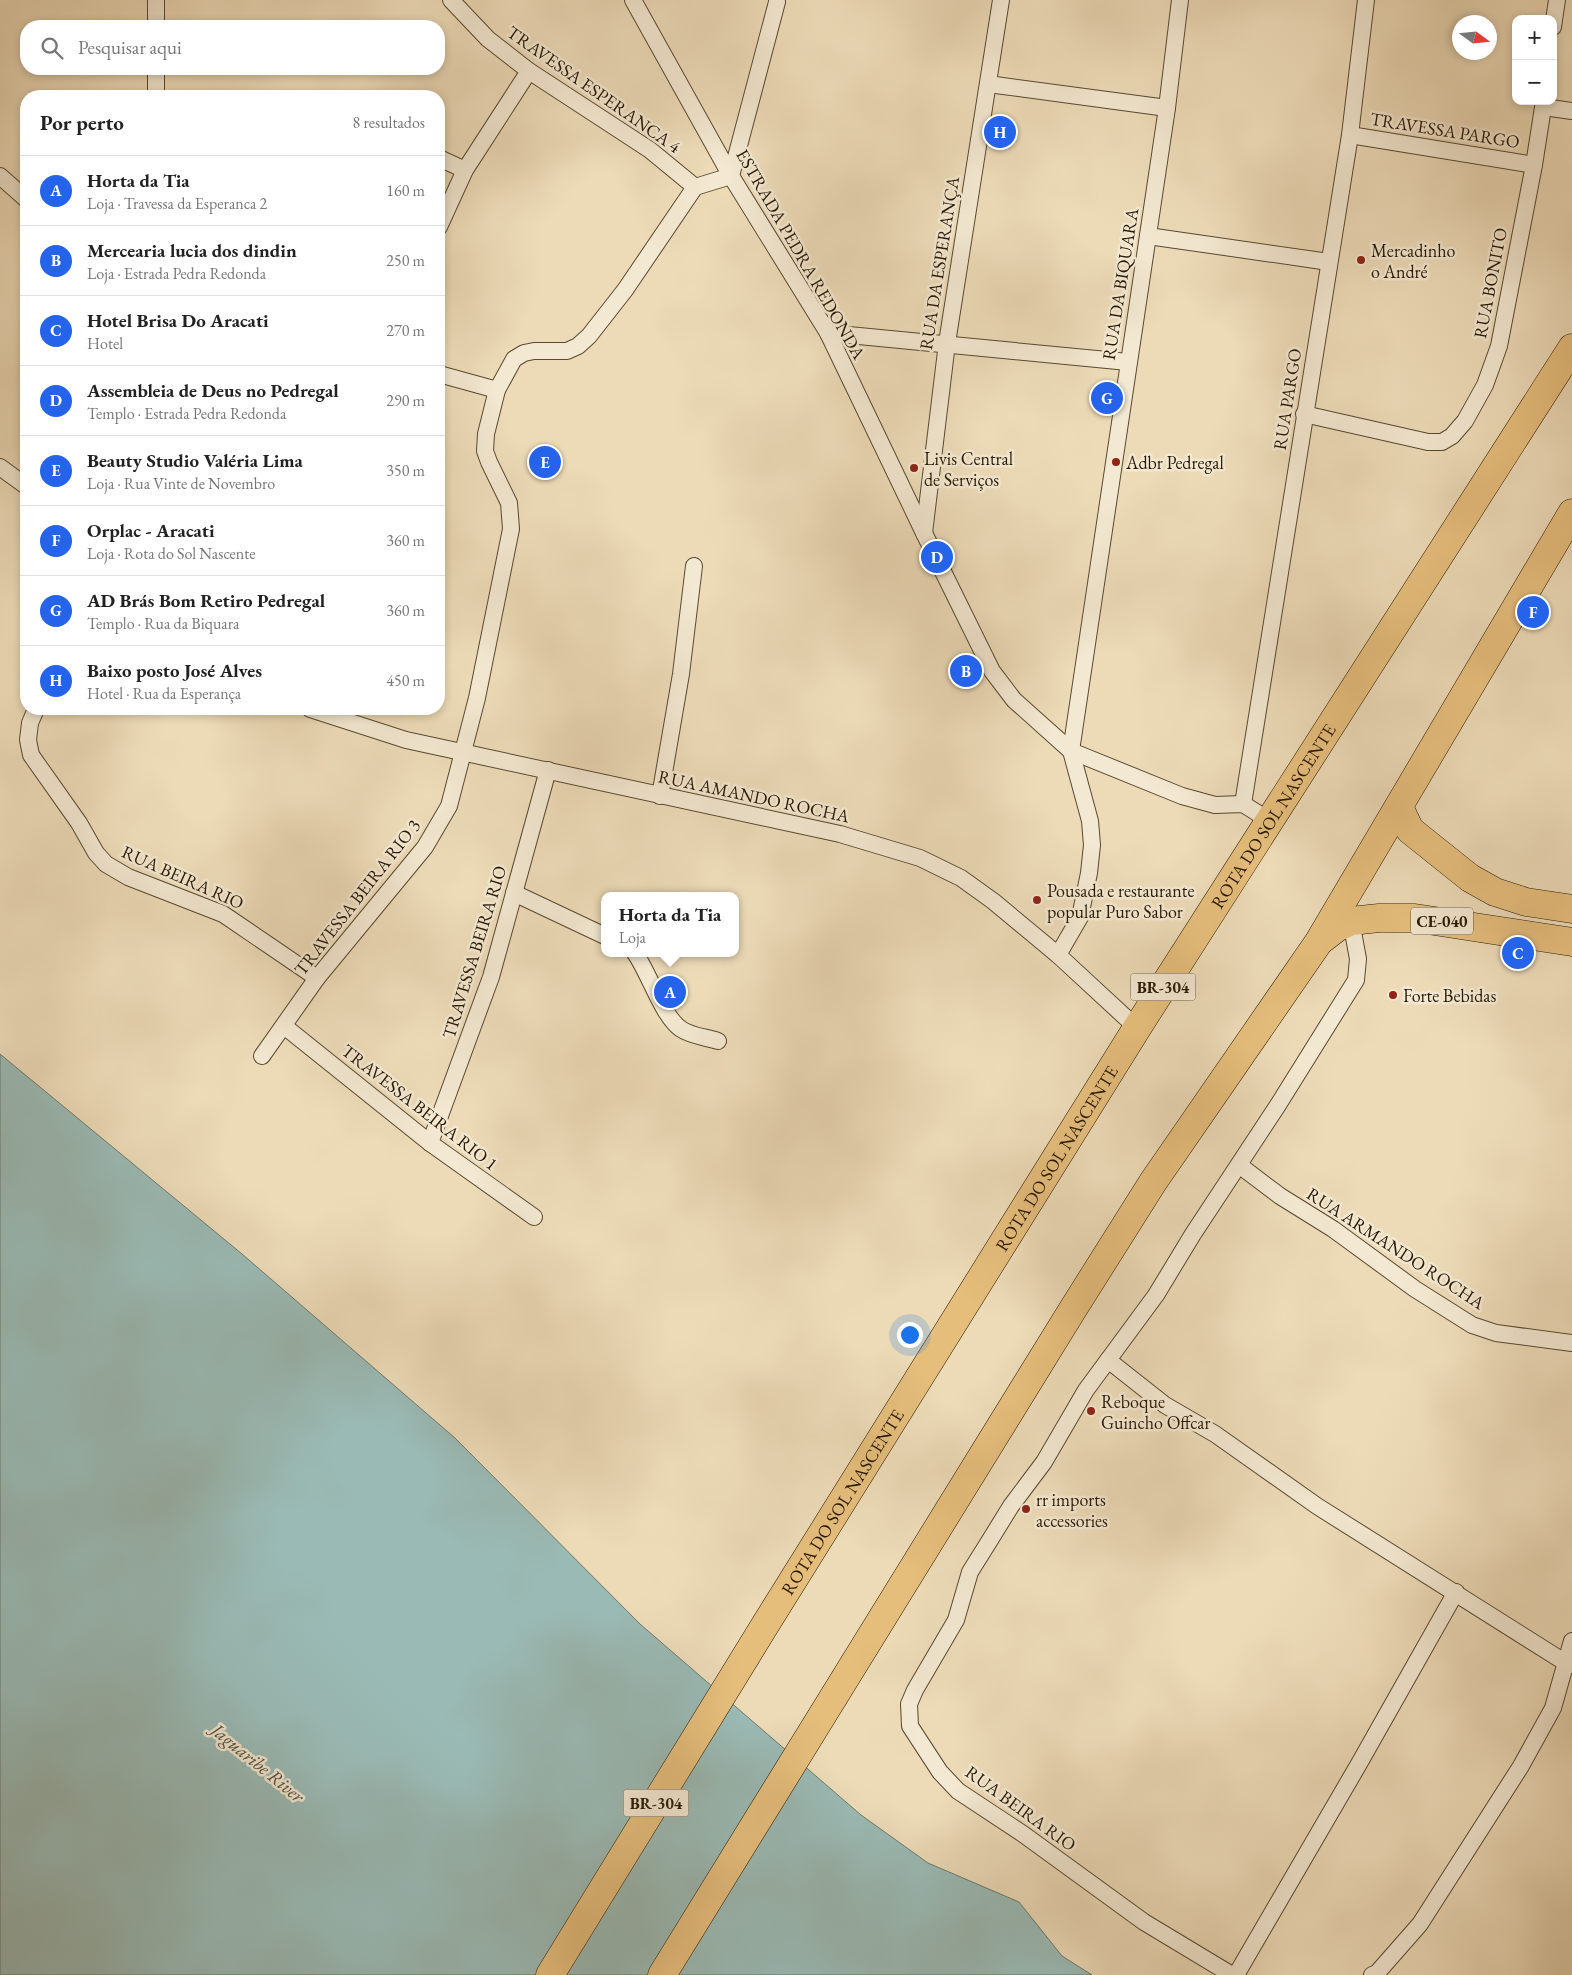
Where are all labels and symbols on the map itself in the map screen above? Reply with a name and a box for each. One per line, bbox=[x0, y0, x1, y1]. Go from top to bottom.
north arrow bbox=[1452, 15, 1497, 60]
street label: TRAVESSA ESPERANCA 4 bbox=[503, 20, 686, 158]
street label: TRAVESSA PARGO bbox=[1369, 107, 1521, 153]
pin: H bbox=[984, 113, 1016, 151]
street label: ESTRADA PEDRA REDONDA bbox=[731, 145, 871, 364]
street label: RUA DA ESPERANÇA bbox=[914, 174, 964, 351]
street label: RUA DA BIQUARA bbox=[1097, 206, 1143, 362]
street label: RUA BONITO bbox=[1468, 226, 1512, 340]
place label: Mercadinho o André bbox=[1371, 239, 1455, 283]
marker: Mercadinho o André bbox=[1355, 254, 1367, 266]
street label: RUA PARGO bbox=[1268, 347, 1306, 451]
pin: G bbox=[1091, 379, 1123, 417]
pin: E bbox=[529, 443, 561, 481]
place label: Livis Central de Serviços bbox=[924, 447, 1013, 491]
place label: Adbr Pedregal bbox=[1125, 451, 1224, 474]
marker: Adbr Pedregal bbox=[1110, 456, 1122, 468]
marker: Livis Central de Serviços bbox=[908, 462, 920, 474]
pin: D bbox=[921, 538, 953, 576]
pin: F bbox=[1517, 593, 1549, 631]
pin: B bbox=[950, 652, 982, 690]
street label: ROTA DO SOL NASCENTE bbox=[1205, 719, 1340, 912]
street label: RUA AMANDO ROCHA bbox=[656, 764, 852, 828]
street label: TRAVESSA BEIRA RIO 3 bbox=[289, 814, 425, 980]
street label: RUA BEIRA RIO bbox=[118, 840, 248, 914]
street label: TRAVESSA BEIRA RIO bbox=[437, 863, 511, 1041]
place label: Pousada e restaurante popular Puro Sabor bbox=[1047, 879, 1194, 923]
marker: Pousada e restaurante popular Puro Sabor bbox=[1031, 894, 1043, 906]
road number: CE-040 bbox=[1411, 908, 1473, 934]
pin: C bbox=[1502, 934, 1534, 972]
pin: A bbox=[654, 973, 686, 1011]
road number: BR-304 bbox=[1130, 974, 1196, 1000]
place label: Forte Bebidas bbox=[1403, 984, 1496, 1007]
marker: Forte Bebidas bbox=[1387, 989, 1399, 1001]
street label: TRAVESSA BEIRA RIO 1 bbox=[337, 1039, 503, 1175]
street label: ROTA DO SOL NASCENTE bbox=[990, 1061, 1122, 1255]
street label: RUA ARMANDO ROCHA bbox=[1303, 1182, 1490, 1314]
your location bbox=[897, 1322, 923, 1348]
place label: Reboque Guincho Offcar bbox=[1101, 1390, 1211, 1434]
street label: ROTA DO SOL NASCENTE bbox=[775, 1405, 908, 1599]
marker: Reboque Guincho Offcar bbox=[1085, 1405, 1097, 1417]
place label: rr imports accessories bbox=[1036, 1488, 1108, 1532]
marker: rr imports accessories bbox=[1020, 1503, 1032, 1515]
water label: Jaguaribe River bbox=[203, 1715, 310, 1809]
street label: RUA BEIRA RIO bbox=[961, 1760, 1081, 1856]
road number: BR-304 bbox=[624, 1790, 688, 1816]

